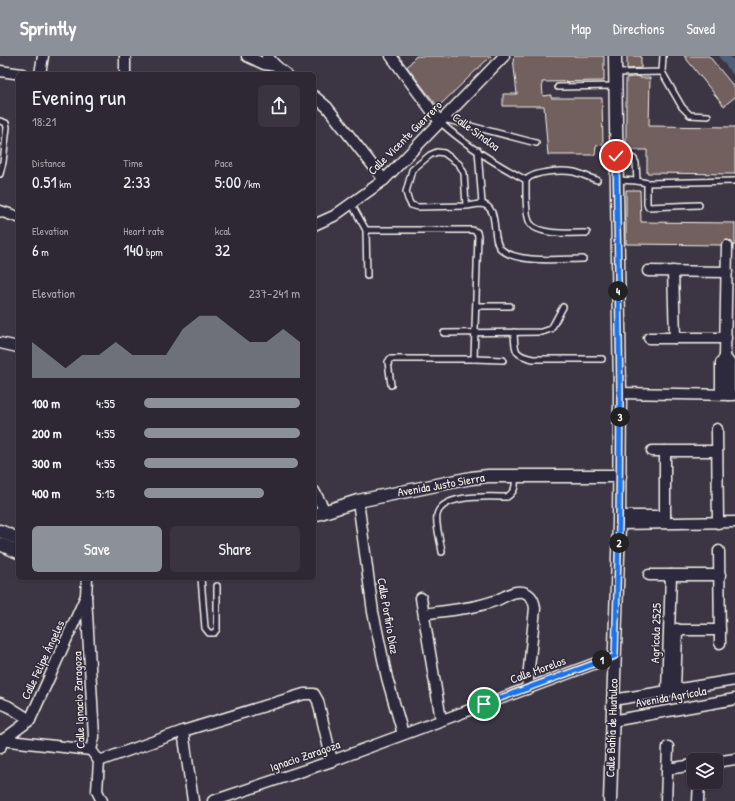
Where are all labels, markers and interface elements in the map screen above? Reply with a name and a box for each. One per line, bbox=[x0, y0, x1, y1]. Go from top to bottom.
text: Sprintly bbox=[20, 15, 77, 41]
text: Map bbox=[571, 19, 591, 38]
text: Directions bbox=[613, 19, 664, 38]
text: Saved bbox=[686, 19, 715, 38]
text: Evening run bbox=[32, 82, 126, 112]
button: share bbox=[258, 85, 300, 127]
street label: Calle Vicente Guerrero bbox=[364, 97, 446, 179]
street label: Calle Sinaloa bbox=[449, 109, 504, 155]
text: 18:21 bbox=[32, 112, 56, 130]
pin bbox=[599, 139, 633, 173]
icon: check bbox=[605, 145, 627, 167]
text: Distance bbox=[32, 156, 66, 170]
text: Time bbox=[123, 156, 143, 170]
text: Pace bbox=[215, 156, 233, 170]
text: 0.51 bbox=[32, 170, 57, 193]
text: 2:33 bbox=[123, 170, 150, 193]
text: 5:00 bbox=[215, 170, 241, 193]
text: km bbox=[57, 177, 71, 191]
text: /km bbox=[241, 177, 260, 191]
text: Elevation bbox=[32, 224, 69, 238]
text: Heart rate bbox=[123, 224, 164, 238]
text: kcal bbox=[215, 224, 231, 238]
text: 6 bbox=[32, 238, 39, 261]
text: 140 bbox=[123, 238, 144, 261]
text: 32 bbox=[215, 238, 230, 261]
text: m bbox=[39, 245, 49, 259]
text: bpm bbox=[144, 245, 163, 259]
pin: 4 bbox=[608, 281, 628, 301]
text: Elevation bbox=[32, 284, 75, 302]
text: 237–241 m bbox=[249, 284, 300, 302]
text: 4 bbox=[616, 284, 620, 298]
text: 100 m bbox=[32, 394, 60, 412]
text: 4:55 bbox=[96, 394, 115, 412]
pin: 3 bbox=[610, 407, 630, 427]
text: 3 bbox=[618, 410, 622, 424]
text: 200 m bbox=[32, 424, 62, 442]
text: 4:55 bbox=[96, 424, 115, 442]
text: 300 m bbox=[32, 454, 61, 472]
text: 4:55 bbox=[96, 454, 115, 472]
street label: Avenida Justo Sierra bbox=[396, 468, 486, 501]
text: 400 m bbox=[32, 484, 60, 502]
text: 5:15 bbox=[96, 484, 115, 502]
button: Save bbox=[32, 526, 162, 572]
button: Share bbox=[170, 526, 300, 572]
pin: 2 bbox=[609, 533, 629, 553]
text: 2 bbox=[616, 536, 622, 550]
street label: Calle Porfirio Díaz bbox=[373, 576, 404, 655]
street label: Agrícola 2525 bbox=[646, 603, 665, 663]
street label: Calle Felipe Ángeles bbox=[17, 617, 69, 702]
pin: 1 bbox=[592, 650, 612, 670]
street label: Calle Ignacio Zaragoza bbox=[68, 651, 89, 749]
street label: Calle Morelos bbox=[508, 651, 568, 687]
text: 1 bbox=[600, 653, 604, 667]
street label: Calle Bahía de Huatulco bbox=[601, 678, 622, 778]
street label: Avenida Agrícola bbox=[634, 682, 708, 711]
pin bbox=[467, 687, 501, 721]
icon: arrive bbox=[473, 693, 495, 715]
street label: Ignacio Zaragoza bbox=[267, 735, 343, 776]
map controls bbox=[687, 753, 723, 789]
button: layers bbox=[687, 753, 723, 789]

